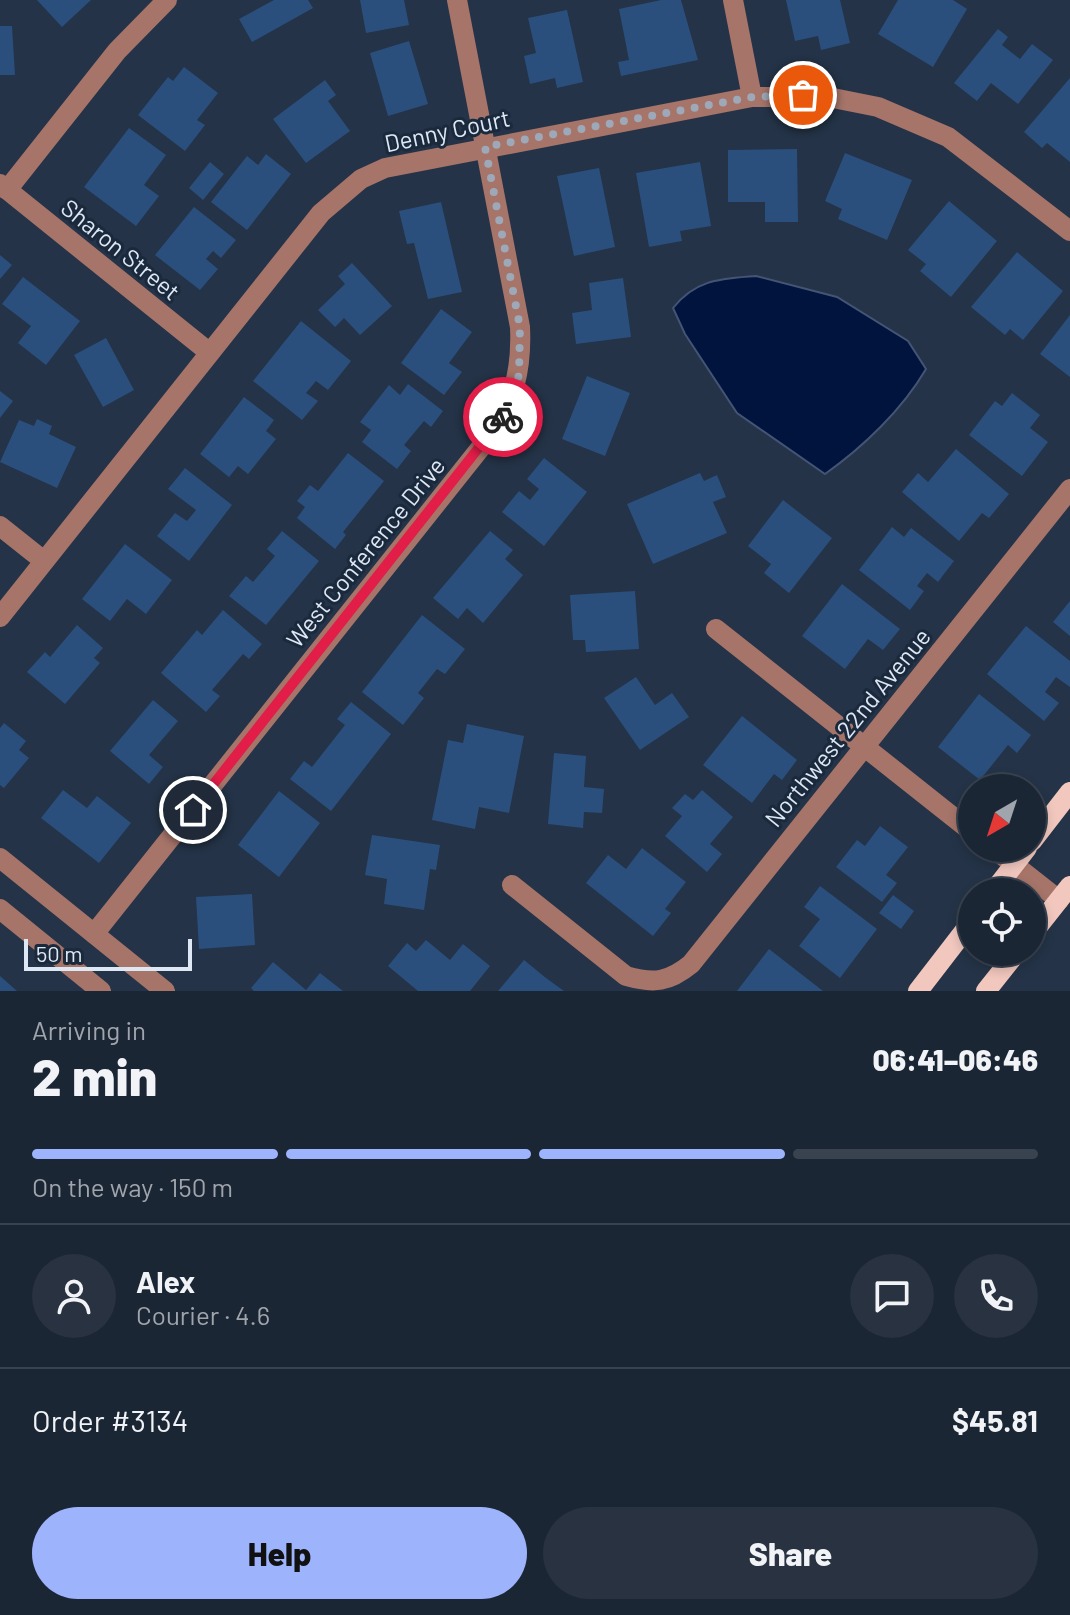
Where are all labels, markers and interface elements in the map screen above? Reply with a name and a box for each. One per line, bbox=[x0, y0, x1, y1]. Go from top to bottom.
pin bbox=[769, 61, 837, 129]
icon: bag bbox=[781, 73, 825, 117]
street label: Denny Court bbox=[382, 103, 512, 157]
street label: Sharon Street bbox=[56, 192, 186, 306]
courier bbox=[463, 377, 543, 457]
icon: bike bbox=[481, 395, 525, 439]
street label: West Conference Drive bbox=[279, 451, 451, 653]
street label: Northwest 22nd Avenue bbox=[758, 622, 936, 832]
north arrow bbox=[958, 774, 1046, 862]
map controls bbox=[958, 774, 1046, 966]
pin bbox=[159, 776, 227, 844]
icon: home bbox=[171, 788, 215, 832]
button: locate bbox=[958, 878, 1046, 966]
scale bar bbox=[24, 935, 192, 971]
text: 50 m bbox=[36, 940, 82, 966]
text: Arriving in bbox=[32, 1014, 146, 1045]
text: 06:41–06:46 bbox=[873, 1041, 1038, 1077]
text: 2 min bbox=[32, 1044, 157, 1106]
text: On the way · 150 m bbox=[32, 1171, 233, 1202]
button: person bbox=[32, 1254, 116, 1338]
button: chat bbox=[850, 1254, 934, 1338]
button: phone bbox=[954, 1254, 1038, 1338]
text: Alex bbox=[136, 1263, 195, 1299]
text: Courier · 4.6 bbox=[136, 1299, 270, 1330]
text: Order #3134 bbox=[32, 1402, 188, 1438]
text: $45.81 bbox=[952, 1402, 1038, 1438]
button: Help bbox=[32, 1507, 527, 1599]
button: Share bbox=[543, 1507, 1038, 1599]

